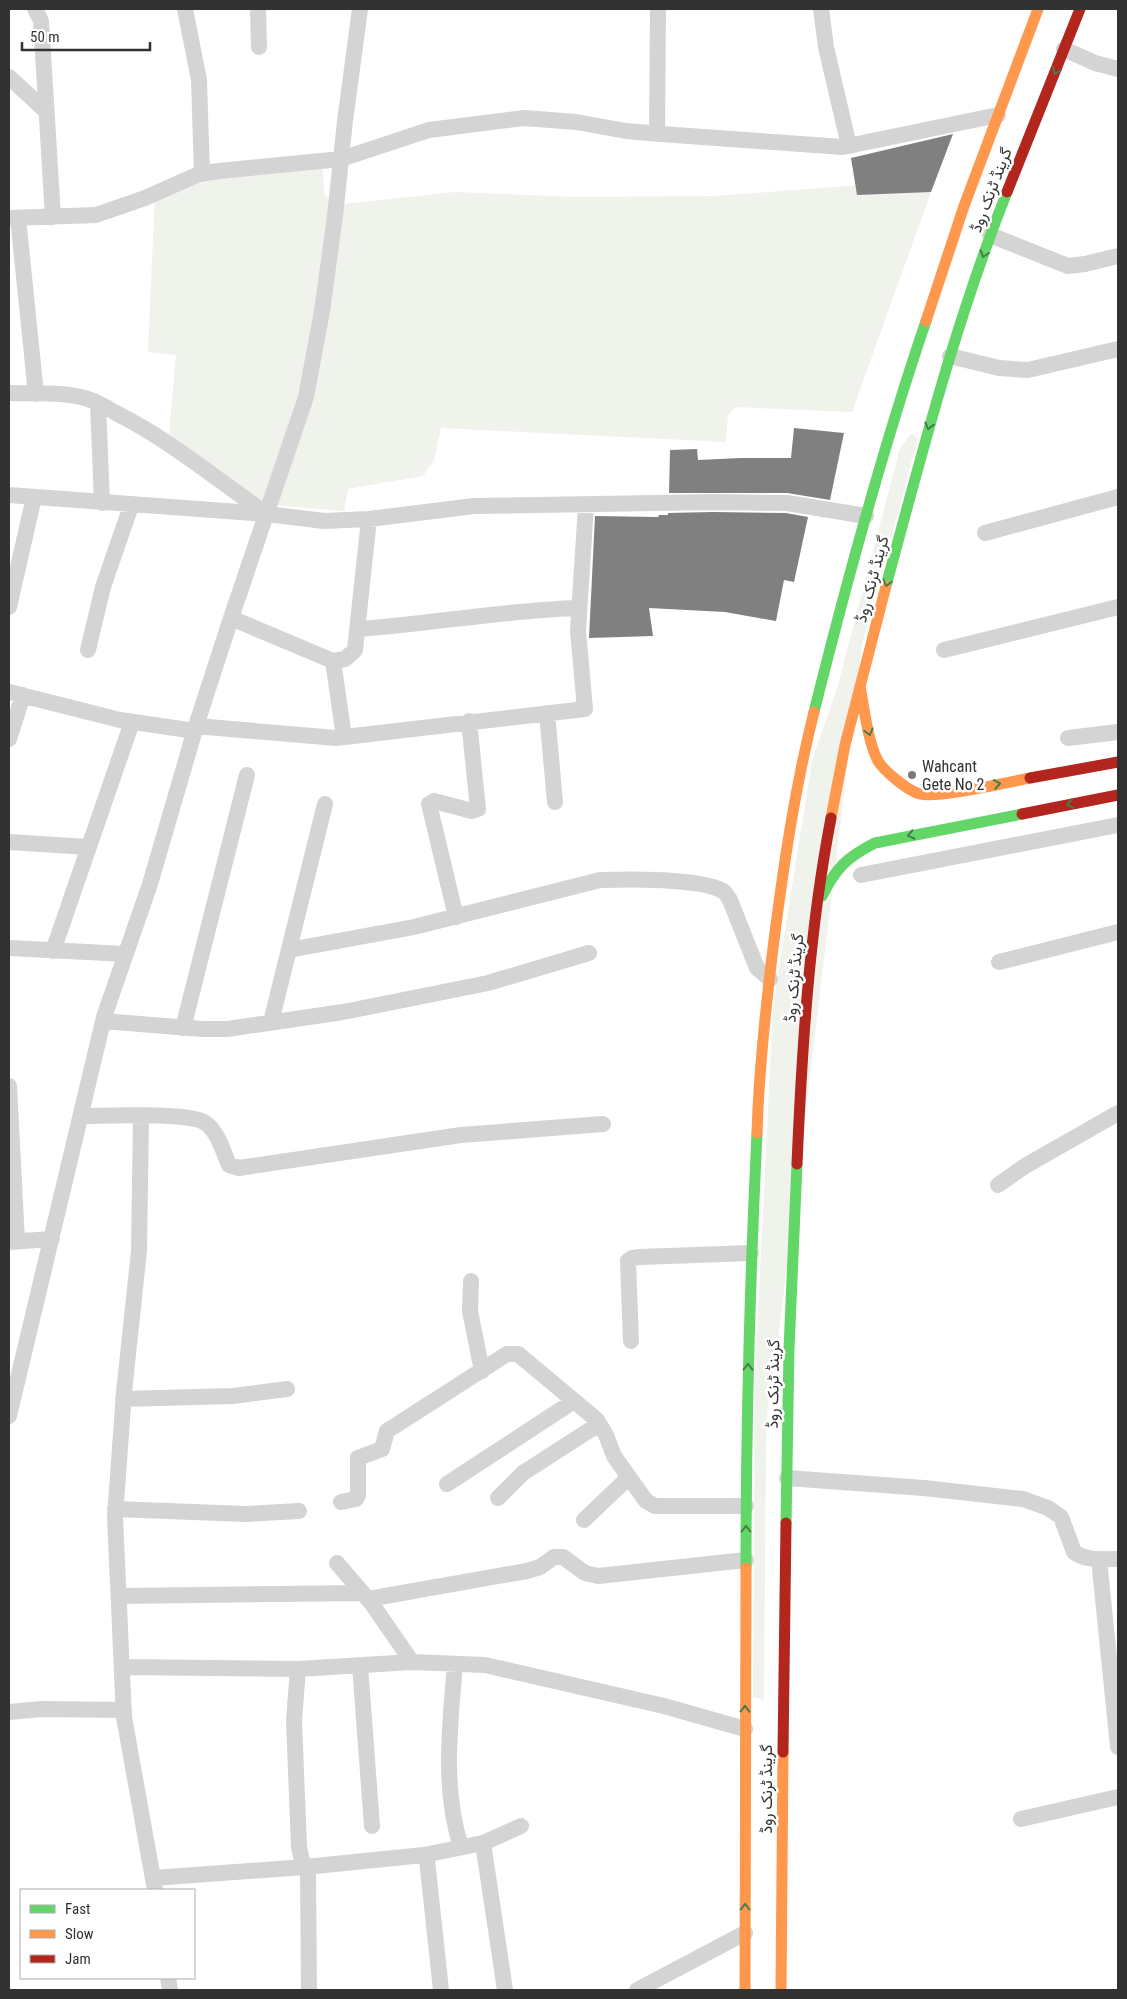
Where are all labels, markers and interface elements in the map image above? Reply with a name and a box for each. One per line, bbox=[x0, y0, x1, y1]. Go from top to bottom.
scale bar bbox=[22, 20, 150, 52]
text: 50 m bbox=[30, 28, 60, 46]
one-way arrow bbox=[1052, 66, 1062, 74]
street label: گرینڈ ٹرنک روڈ bbox=[966, 145, 1017, 235]
one-way arrow bbox=[980, 250, 990, 258]
one-way arrow bbox=[924, 421, 935, 430]
street label: گرینڈ ٹرنک روڈ bbox=[851, 534, 894, 625]
one-way arrow bbox=[883, 578, 893, 586]
one-way arrow bbox=[863, 728, 874, 737]
place label: Wahcant Gete No 2 bbox=[922, 757, 984, 794]
marker: Wahcant Gete No 2 bbox=[906, 769, 918, 781]
one-way arrow bbox=[993, 780, 1001, 790]
one-way arrow bbox=[1066, 798, 1075, 809]
one-way arrow bbox=[906, 829, 915, 840]
street label: گرینڈ ٹرنک روڈ bbox=[781, 933, 808, 1023]
street label: گرینڈ ٹرنک روڈ bbox=[763, 1339, 784, 1429]
one-way arrow bbox=[743, 1362, 753, 1370]
one-way arrow bbox=[741, 1525, 751, 1532]
one-way arrow bbox=[740, 1705, 750, 1712]
street label: گرینڈ ٹرنک روڈ bbox=[757, 1745, 777, 1833]
legend bbox=[20, 1889, 195, 1979]
text: Fast bbox=[65, 1900, 90, 1918]
one-way arrow bbox=[740, 1902, 750, 1910]
text: Slow bbox=[65, 1925, 94, 1943]
text: Jam bbox=[65, 1950, 91, 1968]

